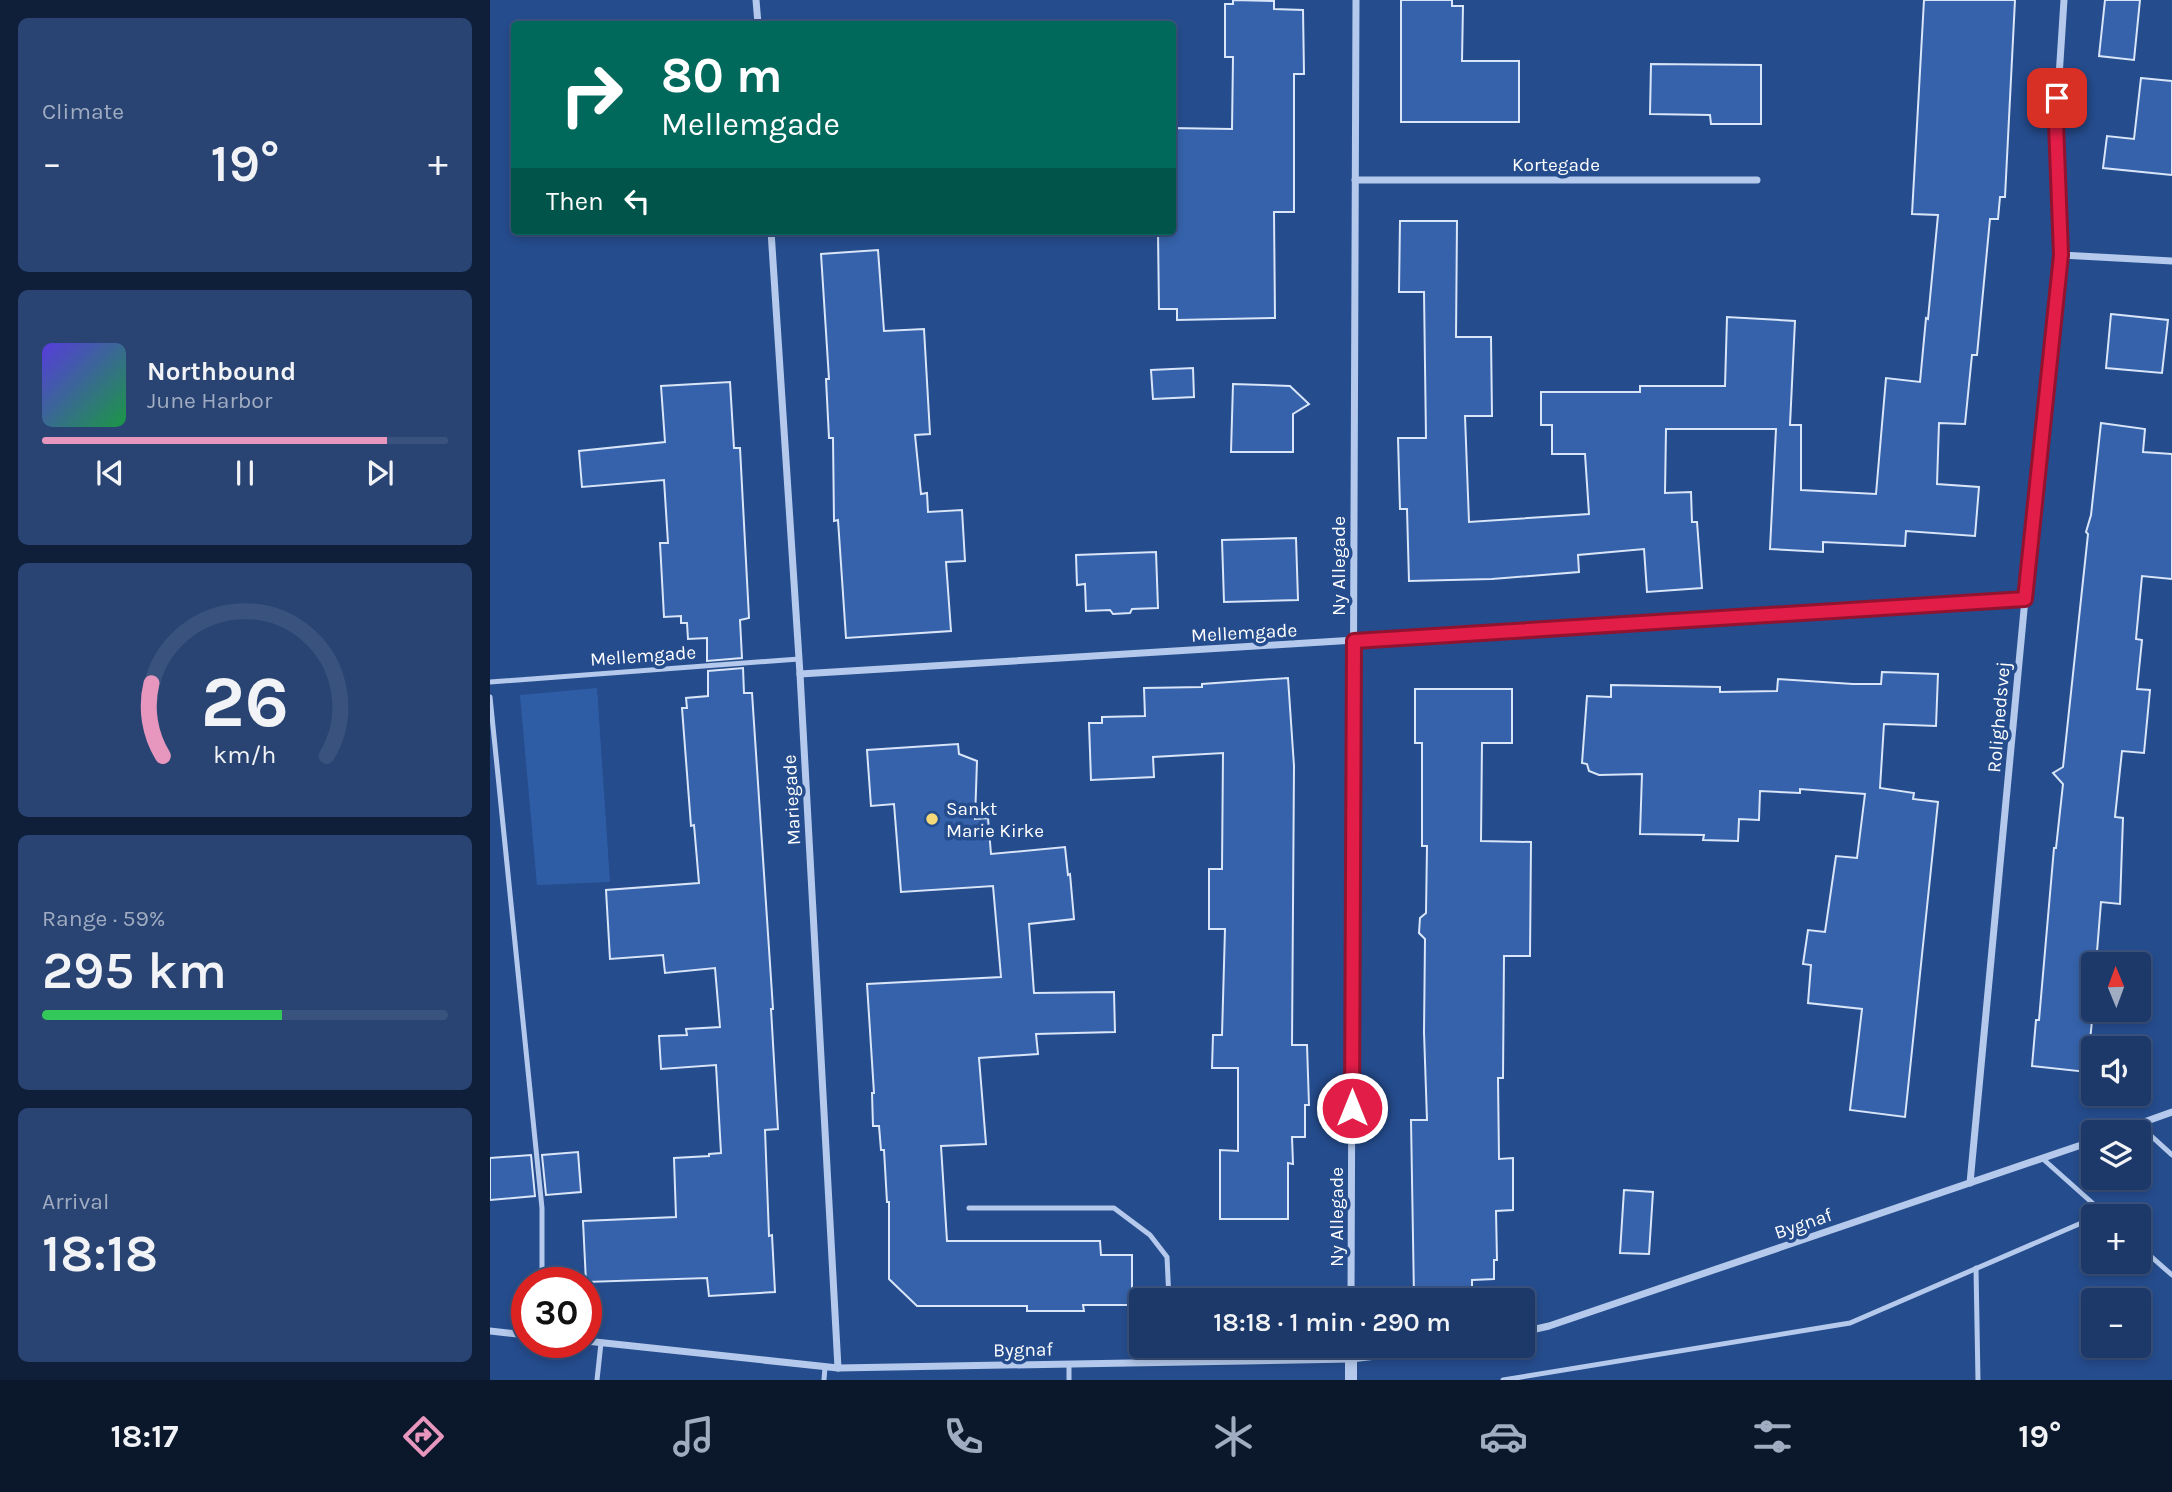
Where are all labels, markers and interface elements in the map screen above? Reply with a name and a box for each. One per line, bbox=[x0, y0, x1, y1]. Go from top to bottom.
text: 80 m bbox=[661, 47, 783, 104]
icon: right bbox=[546, 49, 637, 140]
pin bbox=[2027, 68, 2087, 128]
icon: arrive bbox=[2038, 79, 2076, 117]
text: Climate bbox=[42, 98, 124, 125]
text: Mellemgade bbox=[661, 106, 840, 143]
text: 19° bbox=[211, 133, 279, 194]
text: − bbox=[42, 141, 62, 186]
text: + bbox=[428, 141, 448, 186]
street label: Kortegade bbox=[1512, 154, 1600, 176]
icon: left bbox=[618, 182, 656, 220]
text: Then bbox=[546, 186, 604, 217]
text: Northbound bbox=[147, 356, 296, 387]
text: June Harbor bbox=[147, 387, 272, 414]
icon: previous bbox=[91, 454, 129, 492]
icon: pause bbox=[226, 454, 264, 492]
icon: next bbox=[361, 454, 399, 492]
street label: Ny Allegade bbox=[1328, 516, 1350, 616]
street label: Mellemgade bbox=[1190, 619, 1298, 647]
street label: Mellemgade bbox=[589, 641, 697, 671]
text: 26 bbox=[201, 659, 289, 744]
street label: Rolighedsvej bbox=[1983, 661, 2015, 774]
text: km/h bbox=[213, 740, 277, 769]
street label: Mariegade bbox=[779, 754, 805, 846]
place label: Sankt Marie Kirke bbox=[946, 798, 1044, 842]
marker: Sankt Marie Kirke bbox=[924, 811, 940, 827]
text: Range · 59% bbox=[42, 905, 165, 932]
text: 295 km bbox=[42, 940, 227, 1001]
north arrow bbox=[2081, 952, 2151, 1022]
map controls bbox=[2081, 952, 2151, 1358]
button: sound bbox=[2081, 1036, 2151, 1106]
position arrow bbox=[1315, 1071, 1389, 1145]
button: layers bbox=[2081, 1120, 2151, 1190]
street label: Ny Allegade bbox=[1326, 1167, 1348, 1267]
text: Arrival bbox=[42, 1188, 109, 1215]
street label: Bygnaf bbox=[1772, 1204, 1836, 1244]
button: + bbox=[2081, 1204, 2151, 1274]
text: 18:18 bbox=[42, 1223, 158, 1284]
speed limit sign: 30 bbox=[511, 1267, 602, 1358]
button: − bbox=[2081, 1288, 2151, 1358]
text: 18:18 · 1 min · 290 m bbox=[1213, 1307, 1451, 1338]
street label: Bygnaf bbox=[993, 1338, 1054, 1362]
icon: directions bbox=[399, 1412, 448, 1461]
icon: music bbox=[669, 1412, 718, 1461]
icon: phone bbox=[939, 1412, 988, 1461]
icon: climate bbox=[1209, 1412, 1258, 1461]
icon: car bbox=[1479, 1412, 1528, 1461]
icon: filters bbox=[1748, 1412, 1797, 1461]
text: 18:17 bbox=[110, 1418, 178, 1455]
text: 19° bbox=[2018, 1418, 2062, 1455]

